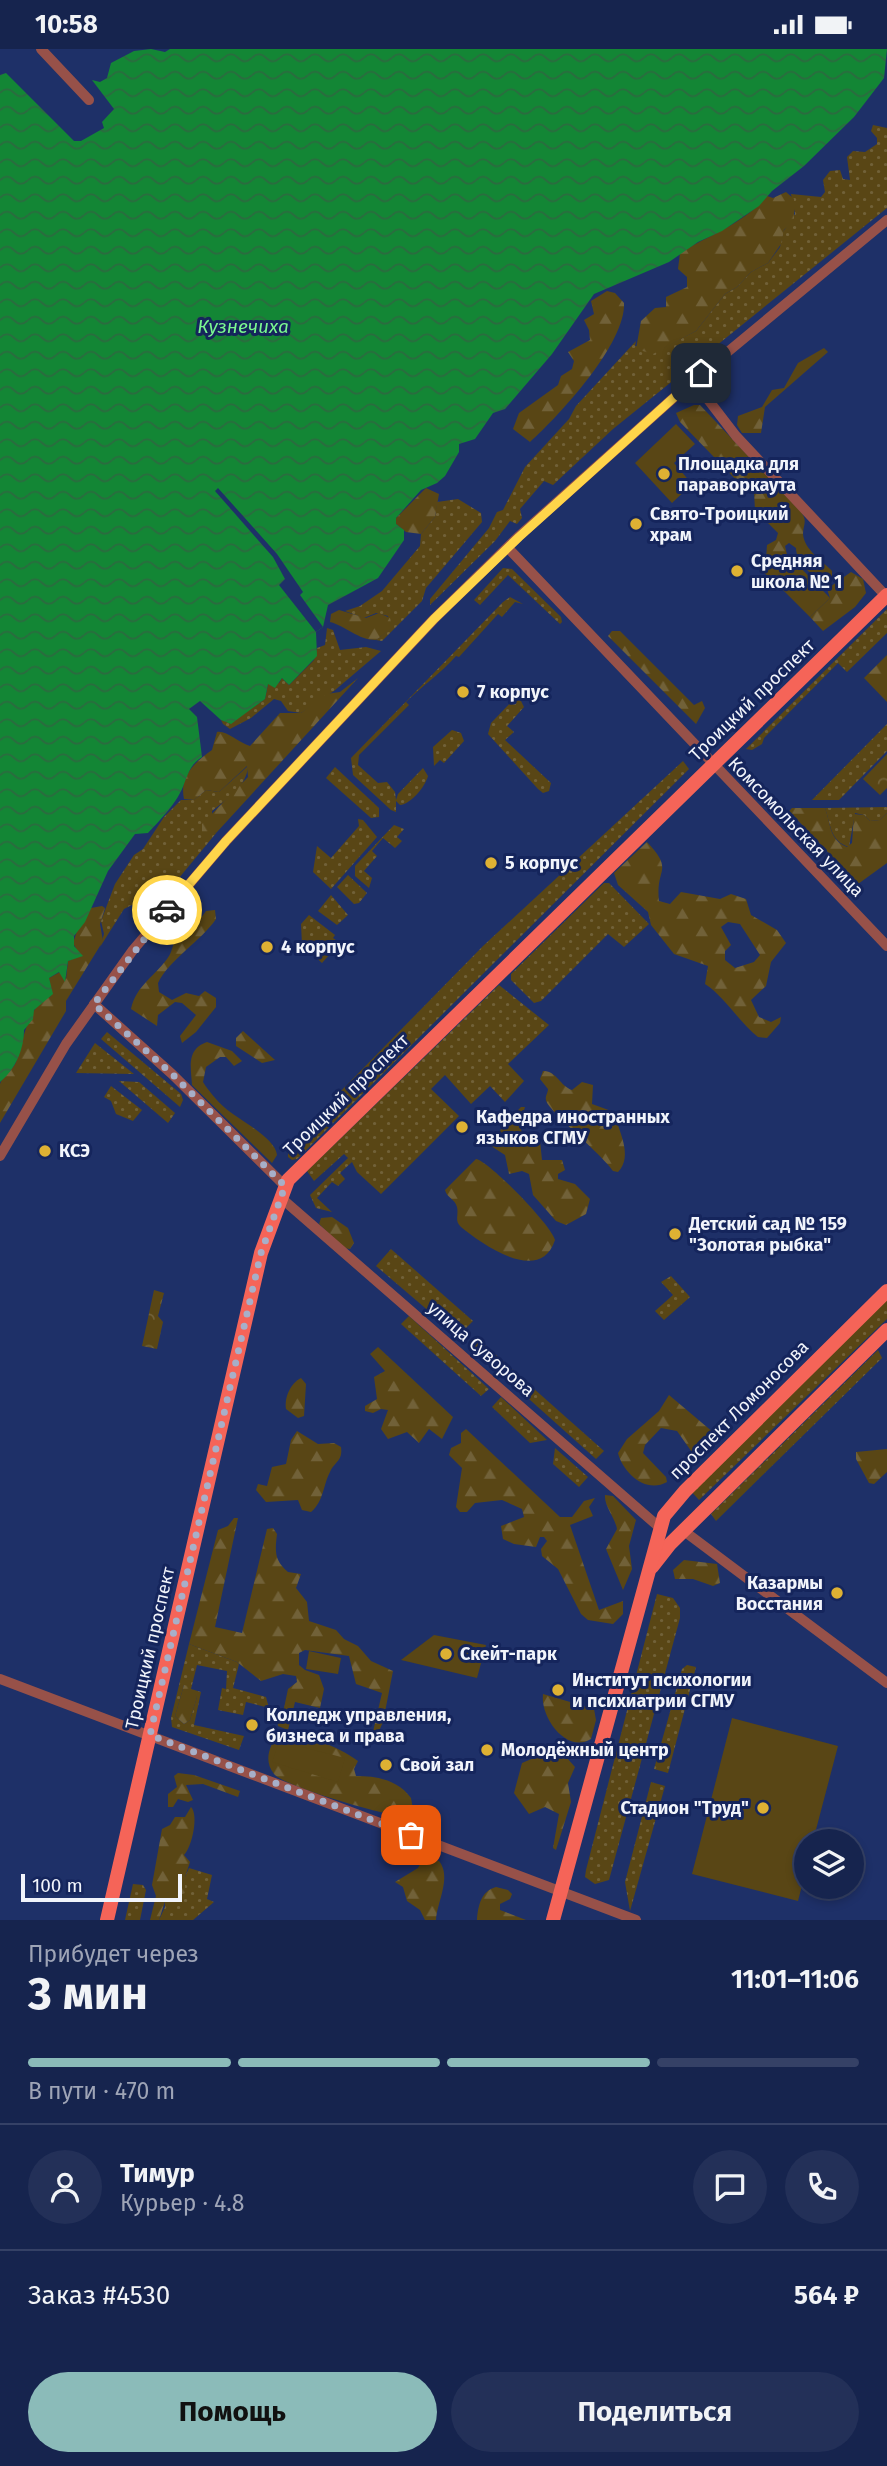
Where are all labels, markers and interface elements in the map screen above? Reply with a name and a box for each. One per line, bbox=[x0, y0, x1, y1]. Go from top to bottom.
text: 10:58 bbox=[35, 9, 98, 40]
water label: Кузнечиха bbox=[197, 315, 289, 338]
pin bbox=[671, 343, 731, 403]
icon: home bbox=[682, 354, 720, 392]
place label: Площадка для параворкаута bbox=[678, 453, 799, 496]
marker: Площадка для параворкаута bbox=[656, 466, 672, 482]
place label: Свято-Троицкий храм bbox=[649, 503, 789, 546]
marker: Свято-Троицкий храм bbox=[628, 516, 644, 532]
place label: Средняя школа № 1 bbox=[751, 550, 842, 593]
marker: Средняя школа № 1 bbox=[729, 563, 745, 579]
street label: Троицкий проспект bbox=[685, 634, 820, 766]
place label: 7 корпус bbox=[477, 681, 549, 703]
marker: 7 корпус bbox=[455, 684, 471, 700]
street label: Комсомольская улица bbox=[723, 752, 869, 902]
place label: 5 корпус bbox=[505, 852, 578, 874]
marker: 5 корпус bbox=[483, 855, 499, 871]
courier bbox=[132, 875, 202, 945]
icon: car bbox=[148, 891, 186, 929]
place label: 4 корпус bbox=[281, 936, 355, 958]
marker: 4 корпус bbox=[259, 939, 275, 955]
street label: Троицкий проспект bbox=[279, 1029, 414, 1161]
place label: Кафедра иностранных языков СГМУ bbox=[476, 1106, 670, 1149]
marker: Кафедра иностранных языков СГМУ bbox=[454, 1119, 470, 1135]
place label: КСЭ bbox=[59, 1140, 90, 1162]
marker: КСЭ bbox=[37, 1143, 53, 1159]
place label: Детский сад № 159 "Золотая рыбка" bbox=[688, 1213, 847, 1256]
marker: Детский сад № 159 "Золотая рыбка" bbox=[667, 1226, 683, 1242]
street label: улица Суворова bbox=[423, 1297, 539, 1401]
street label: проспект Ломоносова bbox=[665, 1336, 813, 1484]
street label: Троицкий проспект bbox=[121, 1564, 180, 1731]
place label: Казармы Восстания bbox=[736, 1572, 823, 1615]
marker: Казармы Восстания bbox=[829, 1585, 845, 1601]
place label: Скейт-парк bbox=[460, 1643, 557, 1665]
marker: Скейт-парк bbox=[438, 1646, 454, 1662]
place label: Институт психологии и психиатрии СГМУ bbox=[572, 1669, 752, 1712]
marker: Институт психологии и психиатрии СГМУ bbox=[550, 1682, 566, 1698]
place label: Колледж управления, бизнеса и права bbox=[266, 1704, 451, 1747]
marker: Колледж управления, бизнеса и права bbox=[244, 1717, 260, 1733]
place label: Молодёжный центр bbox=[501, 1739, 669, 1761]
marker: Молодёжный центр bbox=[479, 1742, 495, 1758]
place label: Свой зал bbox=[400, 1754, 474, 1776]
marker: Свой зал bbox=[378, 1757, 394, 1773]
place label: Стадион "Труд" bbox=[621, 1797, 749, 1819]
marker: Стадион "Труд" bbox=[755, 1800, 771, 1816]
pin bbox=[381, 1805, 441, 1865]
icon: bag bbox=[392, 1816, 430, 1854]
map controls bbox=[794, 1829, 864, 1899]
button: layers bbox=[794, 1829, 864, 1899]
scale bar bbox=[21, 1871, 182, 1903]
text: 100 m bbox=[32, 1874, 83, 1897]
text: Прибудет через bbox=[28, 1940, 199, 1968]
text: 11:01–11:06 bbox=[731, 1964, 859, 1995]
text: 3 мин bbox=[28, 1966, 148, 2021]
text: В пути · 470 m bbox=[28, 2077, 175, 2105]
button: person bbox=[28, 2150, 102, 2224]
button: chat bbox=[693, 2150, 767, 2224]
button: phone bbox=[785, 2150, 859, 2224]
text: Тимур bbox=[120, 2158, 195, 2189]
text: Курьер · 4.8 bbox=[120, 2189, 245, 2217]
text: Заказ #4530 bbox=[28, 2280, 170, 2311]
text: 564 ₽ bbox=[794, 2280, 859, 2311]
button: Помощь bbox=[28, 2372, 437, 2452]
button: Поделиться bbox=[451, 2372, 859, 2452]

